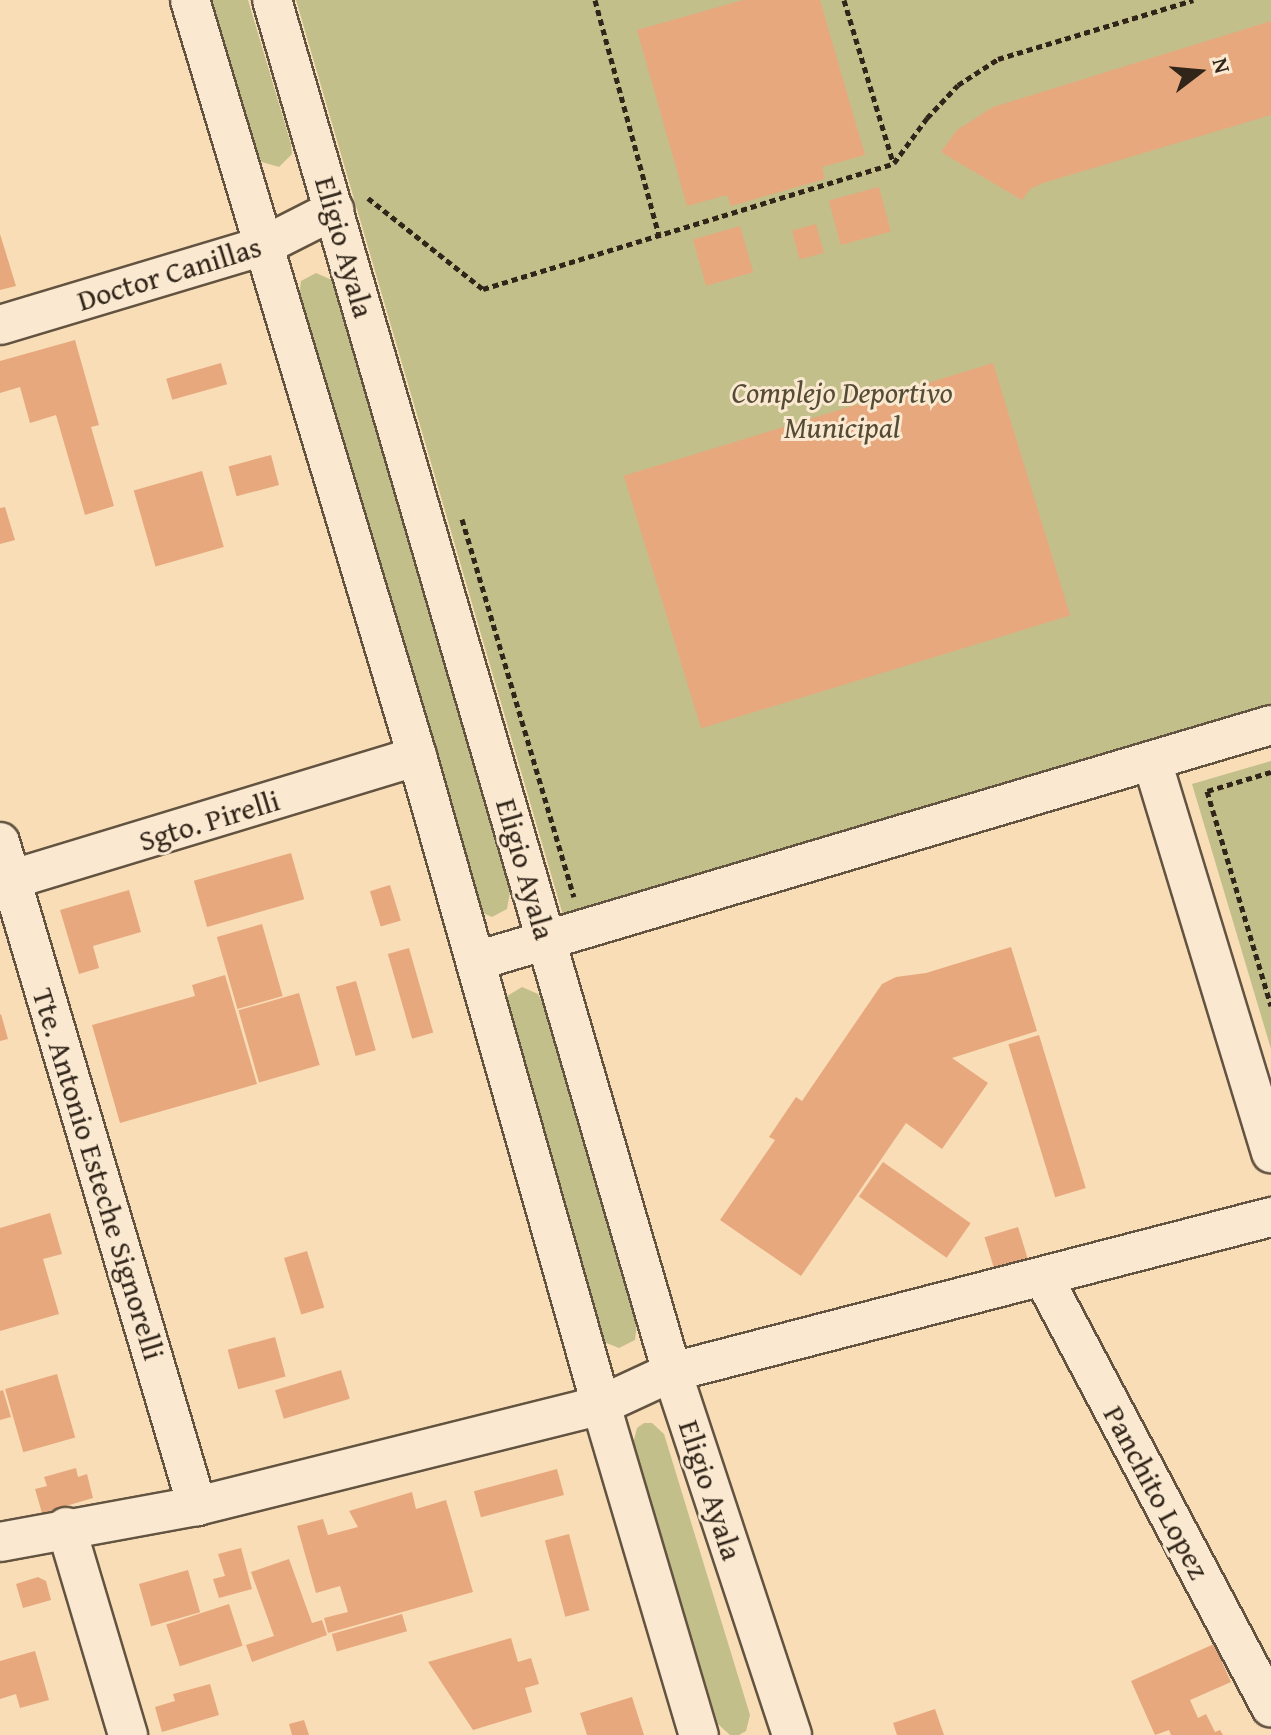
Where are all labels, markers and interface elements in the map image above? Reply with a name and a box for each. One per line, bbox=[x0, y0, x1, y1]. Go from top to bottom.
north arrow bbox=[1159, 32, 1239, 112]
text: N bbox=[1205, 54, 1239, 77]
street label: Eligio Ayala bbox=[308, 172, 382, 322]
street label: Doctor Canillas bbox=[73, 228, 265, 318]
park label: Complejo Deportivo Municipal bbox=[731, 374, 953, 444]
street label: Sgto. Pirelli bbox=[134, 782, 284, 858]
street label: Eligio Ayala bbox=[489, 794, 563, 944]
street label: Tte. Antonio Esteche Signorelli bbox=[25, 984, 173, 1364]
street label: Panchito Lopez bbox=[1096, 1399, 1218, 1585]
street label: Eligio Ayala bbox=[671, 1415, 751, 1565]

